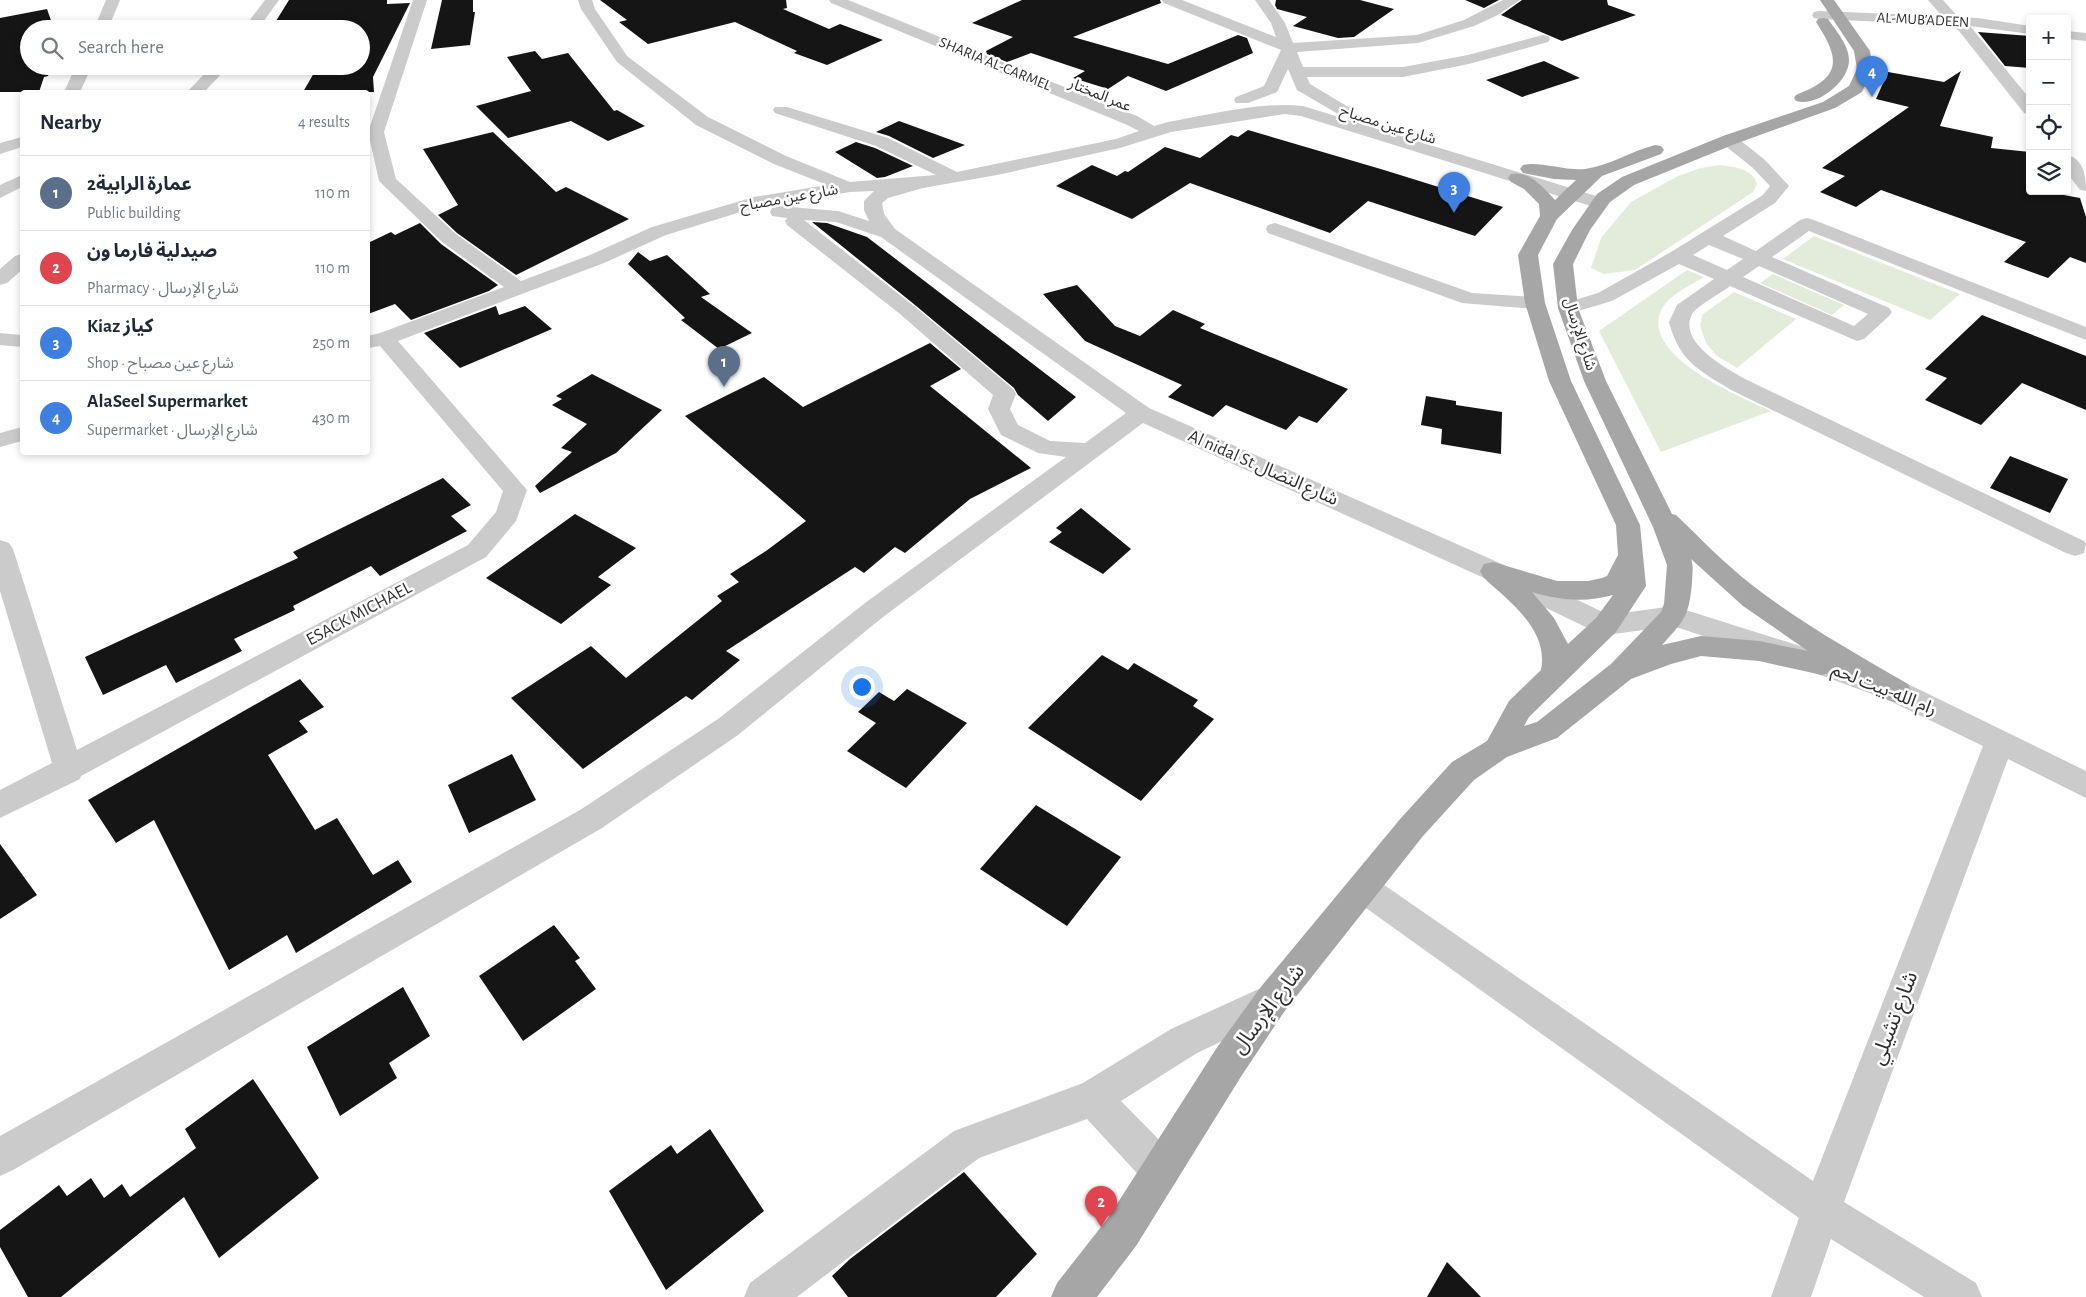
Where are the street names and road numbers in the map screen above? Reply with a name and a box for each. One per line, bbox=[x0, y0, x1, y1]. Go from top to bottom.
street label: AL-MUB'ADEEN bbox=[1876, 10, 1970, 30]
street label: SHARIA AL-CARMEL bbox=[937, 35, 1054, 94]
street label: عمر المختار bbox=[1065, 75, 1134, 115]
street label: شارع عين مصباح bbox=[1337, 103, 1438, 151]
street label: شارع عين مصباح bbox=[739, 182, 840, 218]
street label: شارع الإرسال bbox=[1557, 296, 1599, 374]
street label: Al nidal St شارع النضال bbox=[1184, 427, 1341, 513]
street label: ESACK MICHAEL bbox=[303, 578, 415, 649]
street label: رام الله-بيت لحم bbox=[1828, 661, 1939, 723]
street label: شارع الإرسال bbox=[1228, 960, 1311, 1060]
street label: شارع تشيلي bbox=[1867, 968, 1926, 1069]

